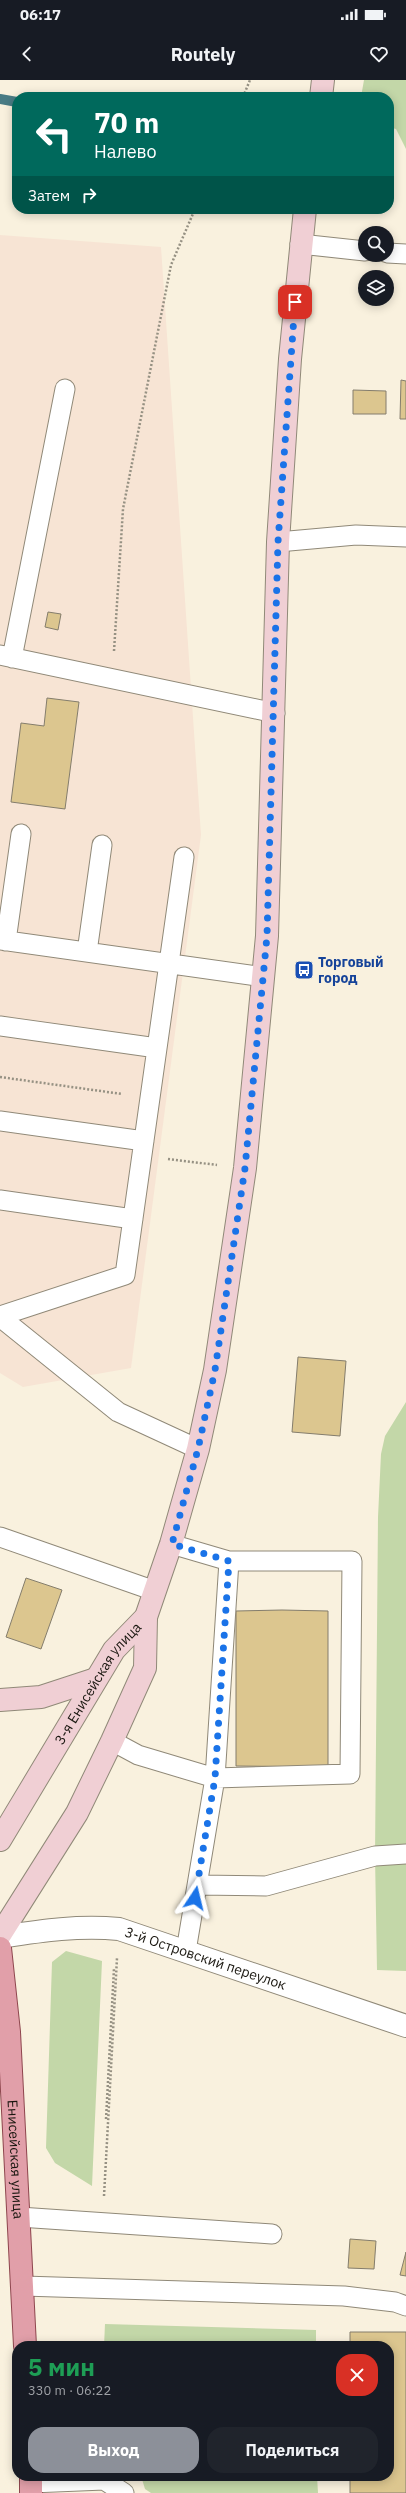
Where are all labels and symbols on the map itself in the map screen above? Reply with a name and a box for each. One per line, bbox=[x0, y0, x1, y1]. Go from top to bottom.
pin bbox=[278, 285, 312, 319]
place label: Торговый город bbox=[318, 953, 384, 987]
bus stop icon: Торговый город bbox=[293, 959, 315, 981]
street label: 3-я Енисейская улица bbox=[50, 1618, 146, 1748]
position arrow bbox=[174, 1877, 216, 1919]
street label: 3-й Островский переулок bbox=[123, 1923, 289, 1994]
street label: Енисейская улица bbox=[3, 2099, 28, 2220]

